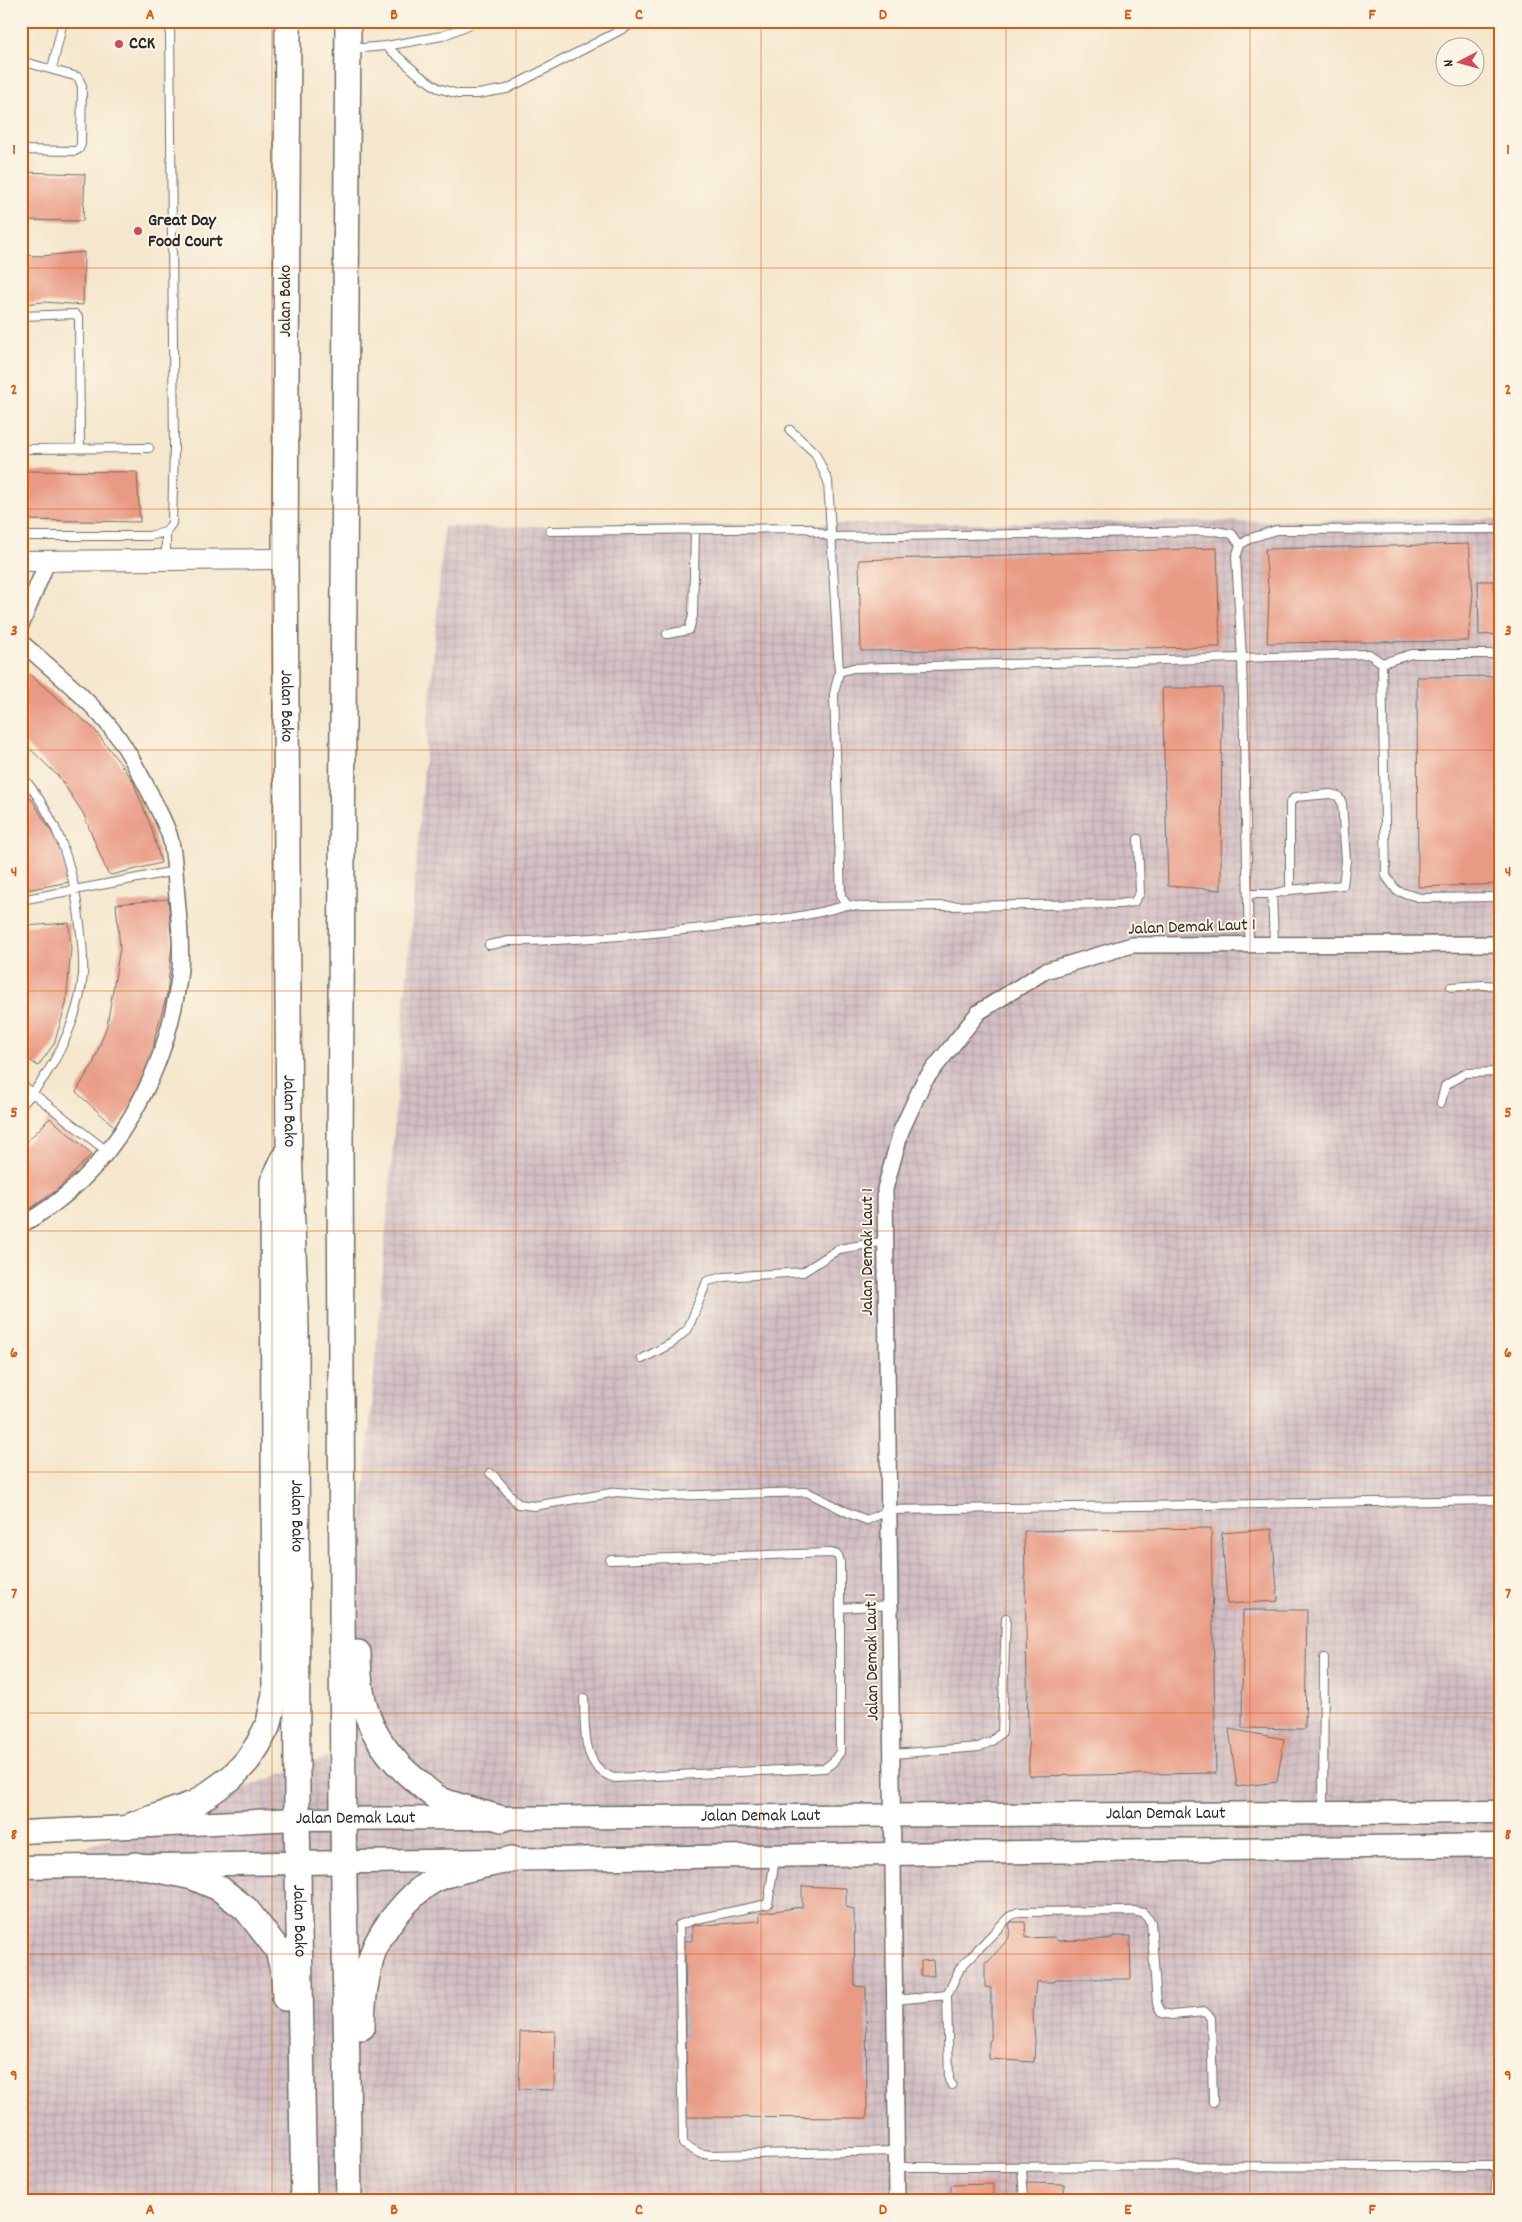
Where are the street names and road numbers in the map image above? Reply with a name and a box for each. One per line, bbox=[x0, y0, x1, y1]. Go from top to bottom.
street label: Jalan Bako bbox=[274, 265, 299, 337]
street label: Jalan Bako bbox=[273, 670, 299, 742]
street label: Jalan Demak Laut 1 bbox=[1128, 913, 1256, 943]
street label: Jalan Bako bbox=[276, 1075, 301, 1147]
street label: Jalan Demak Laut 1 bbox=[856, 1188, 881, 1316]
street label: Jalan Bako bbox=[284, 1480, 309, 1552]
street label: Jalan Demak Laut 1 bbox=[859, 1593, 887, 1721]
street label: Jalan Demak Laut bbox=[1106, 1801, 1226, 1827]
street label: Jalan Demak Laut bbox=[701, 1803, 821, 1829]
street label: Jalan Demak Laut bbox=[296, 1806, 416, 1832]
street label: Jalan Bako bbox=[286, 1884, 312, 1957]

